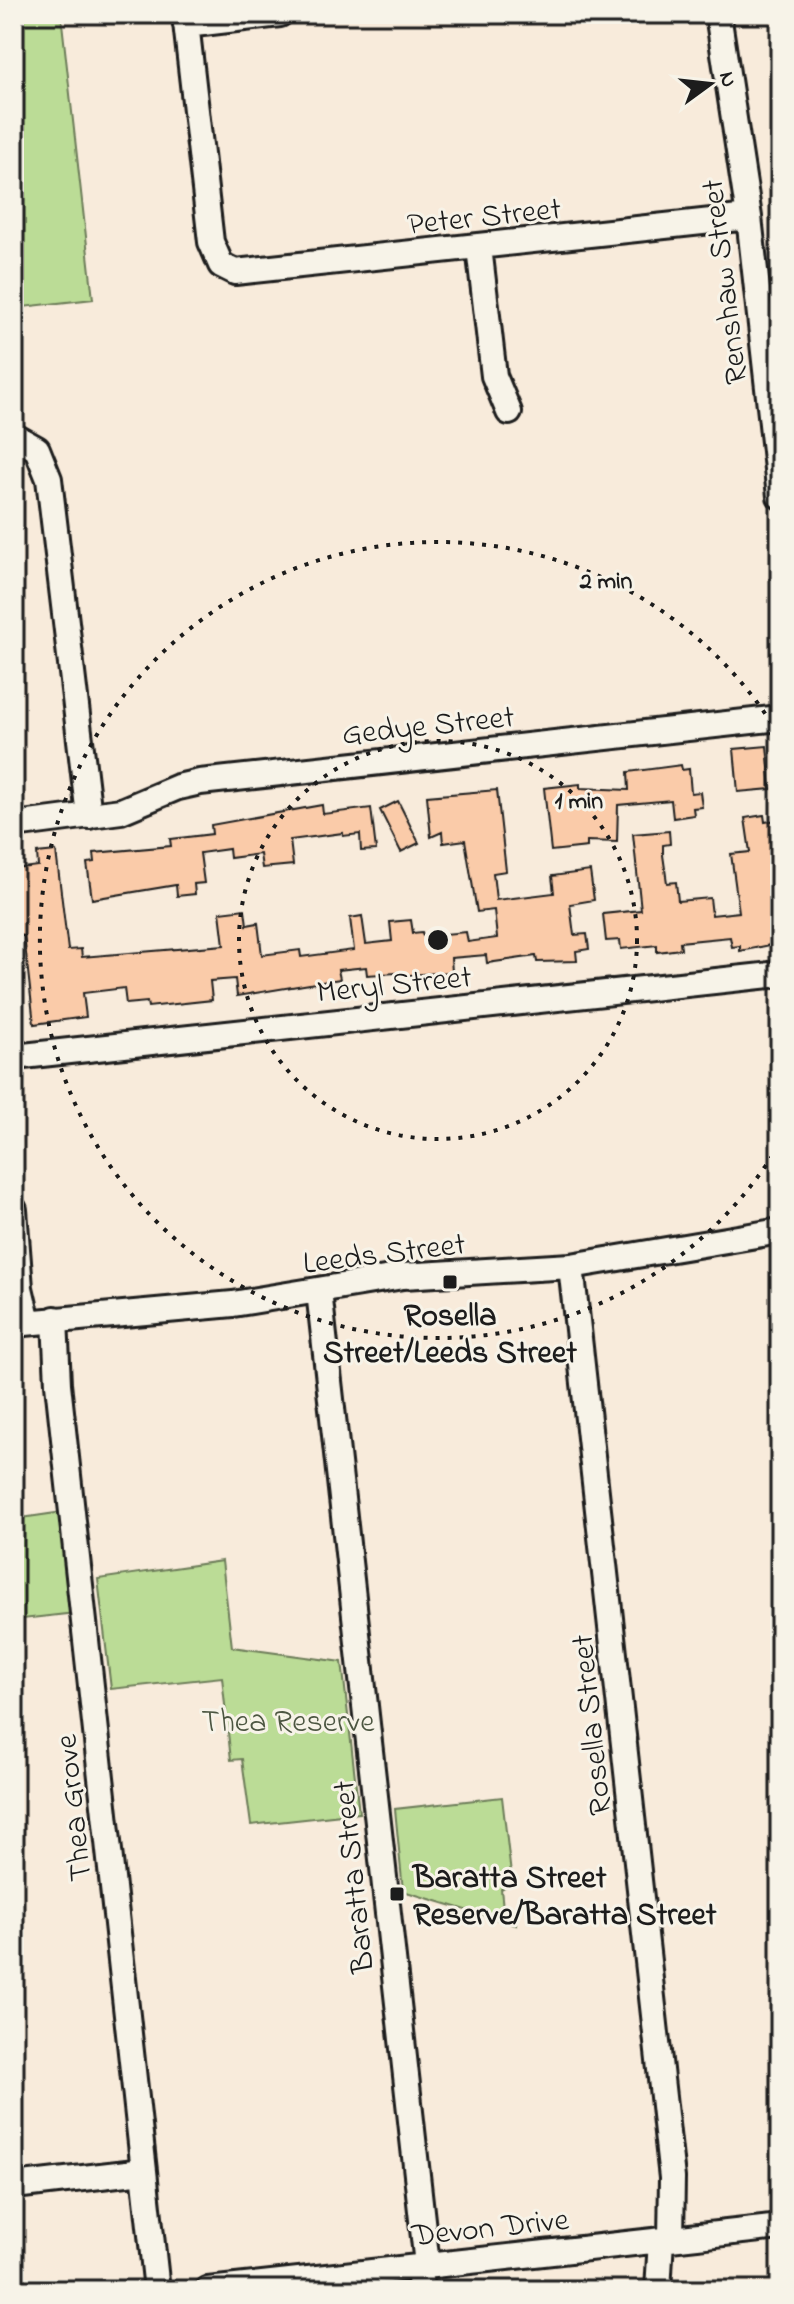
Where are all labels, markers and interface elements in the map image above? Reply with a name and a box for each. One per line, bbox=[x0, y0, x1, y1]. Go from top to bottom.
north arrow bbox=[670, 44, 750, 124]
text: N bbox=[709, 68, 744, 91]
street label: Renshaw Street bbox=[691, 176, 762, 387]
street label: Peter Street bbox=[405, 187, 564, 250]
text: 2 min bbox=[579, 565, 633, 600]
street label: Gedye Street bbox=[340, 695, 517, 760]
text: 1 min bbox=[555, 785, 603, 820]
centre of rings bbox=[424, 926, 452, 954]
street label: Meryl Street bbox=[315, 955, 474, 1018]
street label: Leeds Street bbox=[300, 1222, 469, 1289]
marker: Rosella Street/Leeds Street bbox=[441, 1273, 459, 1291]
place label: Rosella Street/Leeds Street bbox=[323, 1294, 577, 1378]
street label: Rosella Street bbox=[561, 1632, 626, 1817]
park label: Thea Reserve bbox=[201, 1700, 375, 1747]
street label: Thea Grove bbox=[44, 1731, 107, 1883]
street label: Baratta Street bbox=[322, 1778, 389, 1976]
place label: Baratta Street Reserve/Baratta Street bbox=[411, 1856, 717, 1940]
marker: Baratta Street Reserve/Baratta Street bbox=[388, 1885, 406, 1903]
street label: Devon Drive bbox=[409, 2198, 572, 2261]

